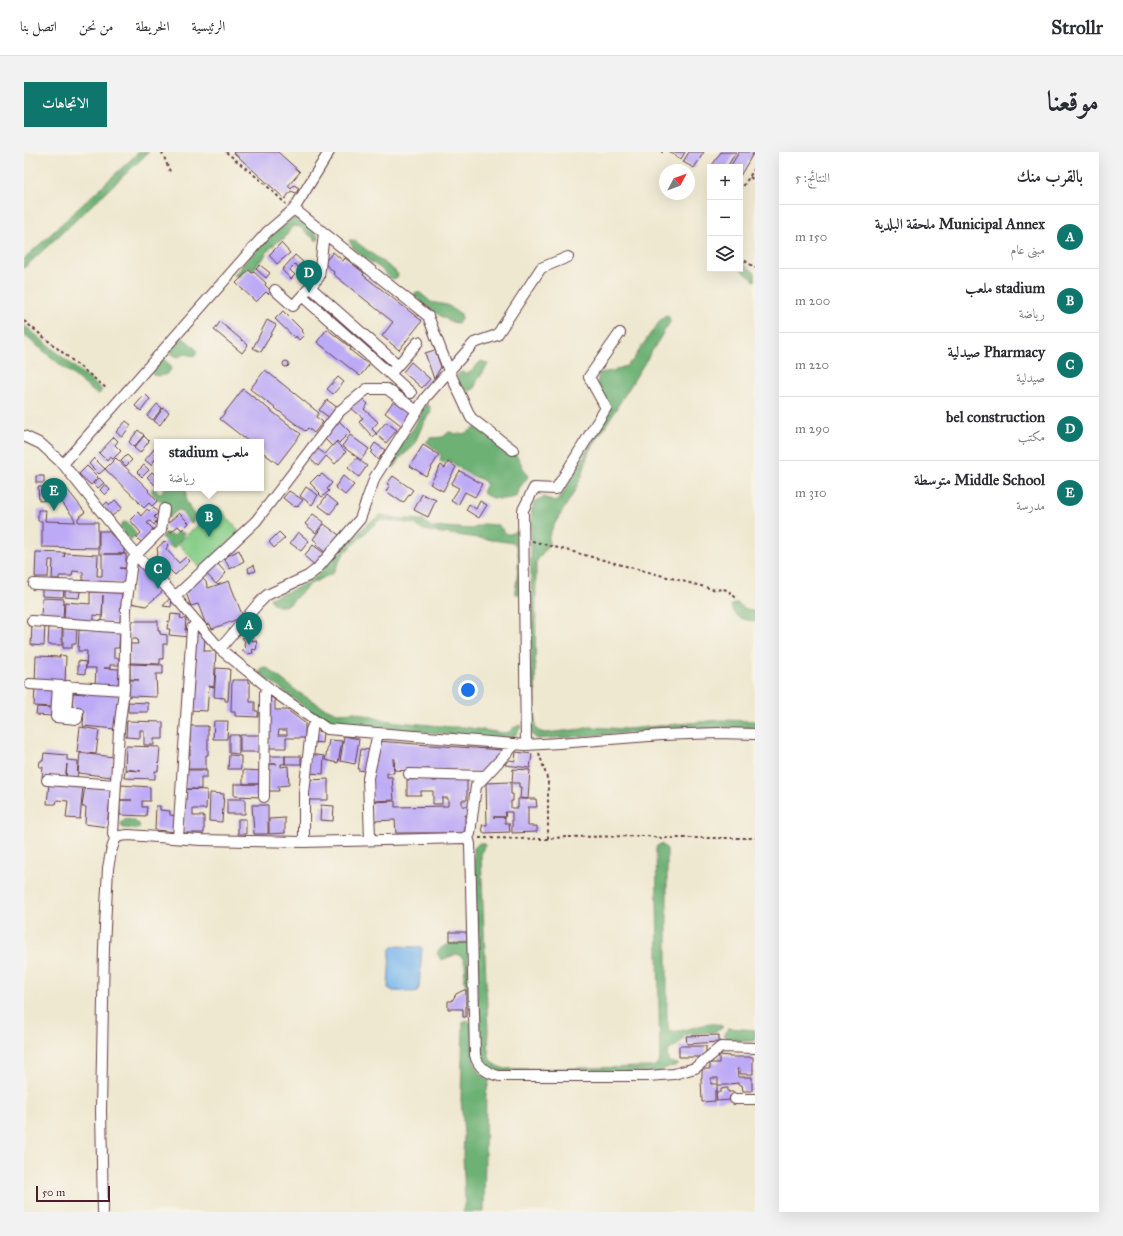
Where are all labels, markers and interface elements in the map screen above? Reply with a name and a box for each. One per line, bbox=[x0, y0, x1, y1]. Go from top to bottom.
text: Strollr bbox=[1051, 16, 1103, 39]
text: اتصل بنا bbox=[20, 18, 57, 35]
text: من نحن bbox=[79, 18, 114, 35]
text: الخريطة bbox=[136, 18, 170, 35]
text: الرئيسية bbox=[192, 18, 225, 35]
button: الاتجاهات bbox=[24, 82, 107, 127]
text: موقعنا bbox=[1047, 84, 1099, 119]
north arrow bbox=[659, 164, 695, 200]
map controls bbox=[707, 164, 743, 272]
button: + bbox=[707, 164, 743, 200]
text: بالقرب منك bbox=[1017, 166, 1083, 187]
text: النتائج: 5 bbox=[795, 170, 830, 186]
button: − bbox=[707, 200, 743, 236]
text: Municipal Annex ملحقة البلدية bbox=[875, 215, 1045, 233]
text: 150 m bbox=[795, 229, 827, 245]
text: A bbox=[1066, 229, 1074, 245]
button: layers bbox=[707, 236, 743, 272]
text: مبنى عام bbox=[1011, 242, 1045, 258]
pin: D bbox=[296, 260, 322, 293]
text: stadium ملعب bbox=[965, 279, 1045, 297]
text: 200 m bbox=[795, 293, 830, 309]
text: B bbox=[1066, 293, 1074, 309]
text: رياضة bbox=[1019, 306, 1045, 322]
text: Pharmacy صيدلية bbox=[947, 343, 1045, 361]
text: 220 m bbox=[795, 357, 829, 373]
text: C bbox=[1066, 357, 1074, 373]
text: صيدلية bbox=[1016, 370, 1045, 386]
text: bel construction bbox=[946, 408, 1045, 426]
text: 290 m bbox=[795, 421, 830, 437]
text: D bbox=[1065, 421, 1075, 437]
text: مكتب bbox=[1018, 429, 1045, 445]
popup bbox=[154, 439, 264, 491]
text: stadium ملعب bbox=[169, 443, 249, 461]
text: رياضة bbox=[169, 470, 195, 486]
text: Middle School متوسطة bbox=[914, 471, 1045, 489]
pin: E bbox=[41, 478, 67, 511]
text: 310 m bbox=[795, 485, 827, 501]
text: E bbox=[1065, 485, 1075, 501]
text: مدرسة bbox=[1016, 498, 1045, 514]
pin: B bbox=[196, 504, 222, 537]
pin: C bbox=[145, 556, 171, 589]
pin: A bbox=[236, 612, 262, 645]
your location bbox=[458, 680, 478, 700]
scale bar bbox=[36, 1184, 110, 1203]
text: 50 m bbox=[42, 1186, 65, 1199]

